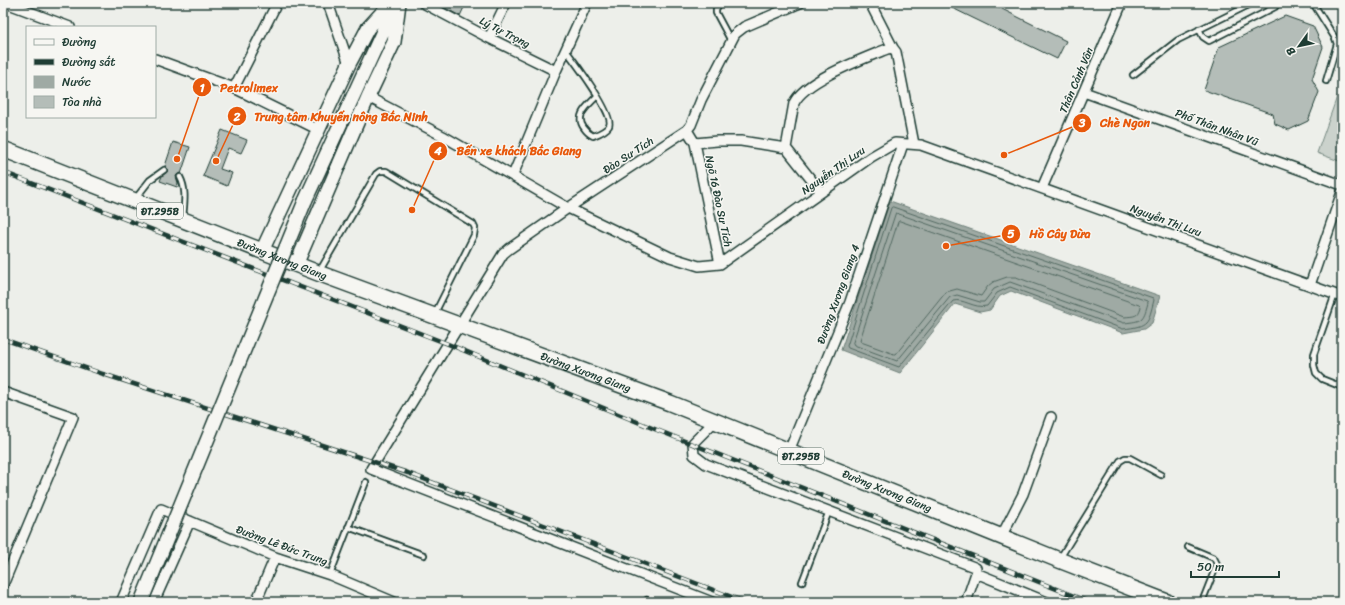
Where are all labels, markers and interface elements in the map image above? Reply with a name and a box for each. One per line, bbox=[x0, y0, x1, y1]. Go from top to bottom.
street label: Lý Tự Trọng bbox=[476, 12, 534, 54]
legend bbox=[26, 26, 156, 118]
north arrow bbox=[1279, 26, 1319, 66]
text: Đường bbox=[62, 31, 96, 53]
text: B bbox=[1281, 43, 1301, 59]
street label: Thân Cảnh Vân bbox=[1054, 44, 1099, 116]
text: Đường sắt bbox=[62, 51, 116, 73]
text: Nước bbox=[62, 71, 91, 93]
callout: Petrolimex bbox=[192, 75, 286, 99]
text: 1 bbox=[199, 77, 205, 99]
text: Petrolimex bbox=[220, 77, 279, 99]
text: Tòa nhà bbox=[62, 91, 102, 113]
callout: Trung tâm Khuyến nông Bắc Ninh bbox=[227, 104, 436, 128]
street label: Phố Thân Nhân Vũ bbox=[1173, 104, 1262, 152]
text: 2 bbox=[233, 106, 241, 128]
text: Trung tâm Khuyến nông Bắc Ninh bbox=[254, 106, 428, 128]
callout: Chè Ngon bbox=[1072, 111, 1158, 135]
text: 3 bbox=[1078, 112, 1086, 134]
text: Chè Ngon bbox=[1099, 112, 1151, 134]
street label: Đào Sư Tích bbox=[599, 132, 658, 179]
callout: Bến xe khách Bắc Giang bbox=[428, 139, 589, 163]
text: 4 bbox=[433, 140, 442, 162]
text: Bến xe khách Bắc Giang bbox=[457, 140, 581, 162]
street label: Nguyễn Thị Lưu bbox=[797, 141, 869, 200]
street label: Ngõ 16 Đào Sư Tích bbox=[700, 154, 738, 249]
street label: Nguyễn Thị Lưu bbox=[1127, 199, 1204, 242]
road number: ĐT.295B bbox=[137, 203, 183, 219]
callout: Hồ Cây Dừa bbox=[1001, 222, 1099, 246]
text: 5 bbox=[1007, 223, 1015, 245]
text: Hồ Cây Dừa bbox=[1028, 223, 1091, 245]
street label: Đường Xương Giang bbox=[234, 233, 330, 286]
street label: Đường Xương Giang 4 bbox=[812, 241, 865, 347]
street label: Đường Xương Giang bbox=[538, 347, 634, 398]
road number: ĐT.295B bbox=[778, 448, 824, 464]
street label: Đường Xương Giang bbox=[839, 464, 935, 518]
street label: Đường Lê Đức Trung bbox=[233, 520, 331, 571]
scale bar bbox=[1191, 553, 1279, 579]
text: 50 m bbox=[1197, 556, 1224, 578]

